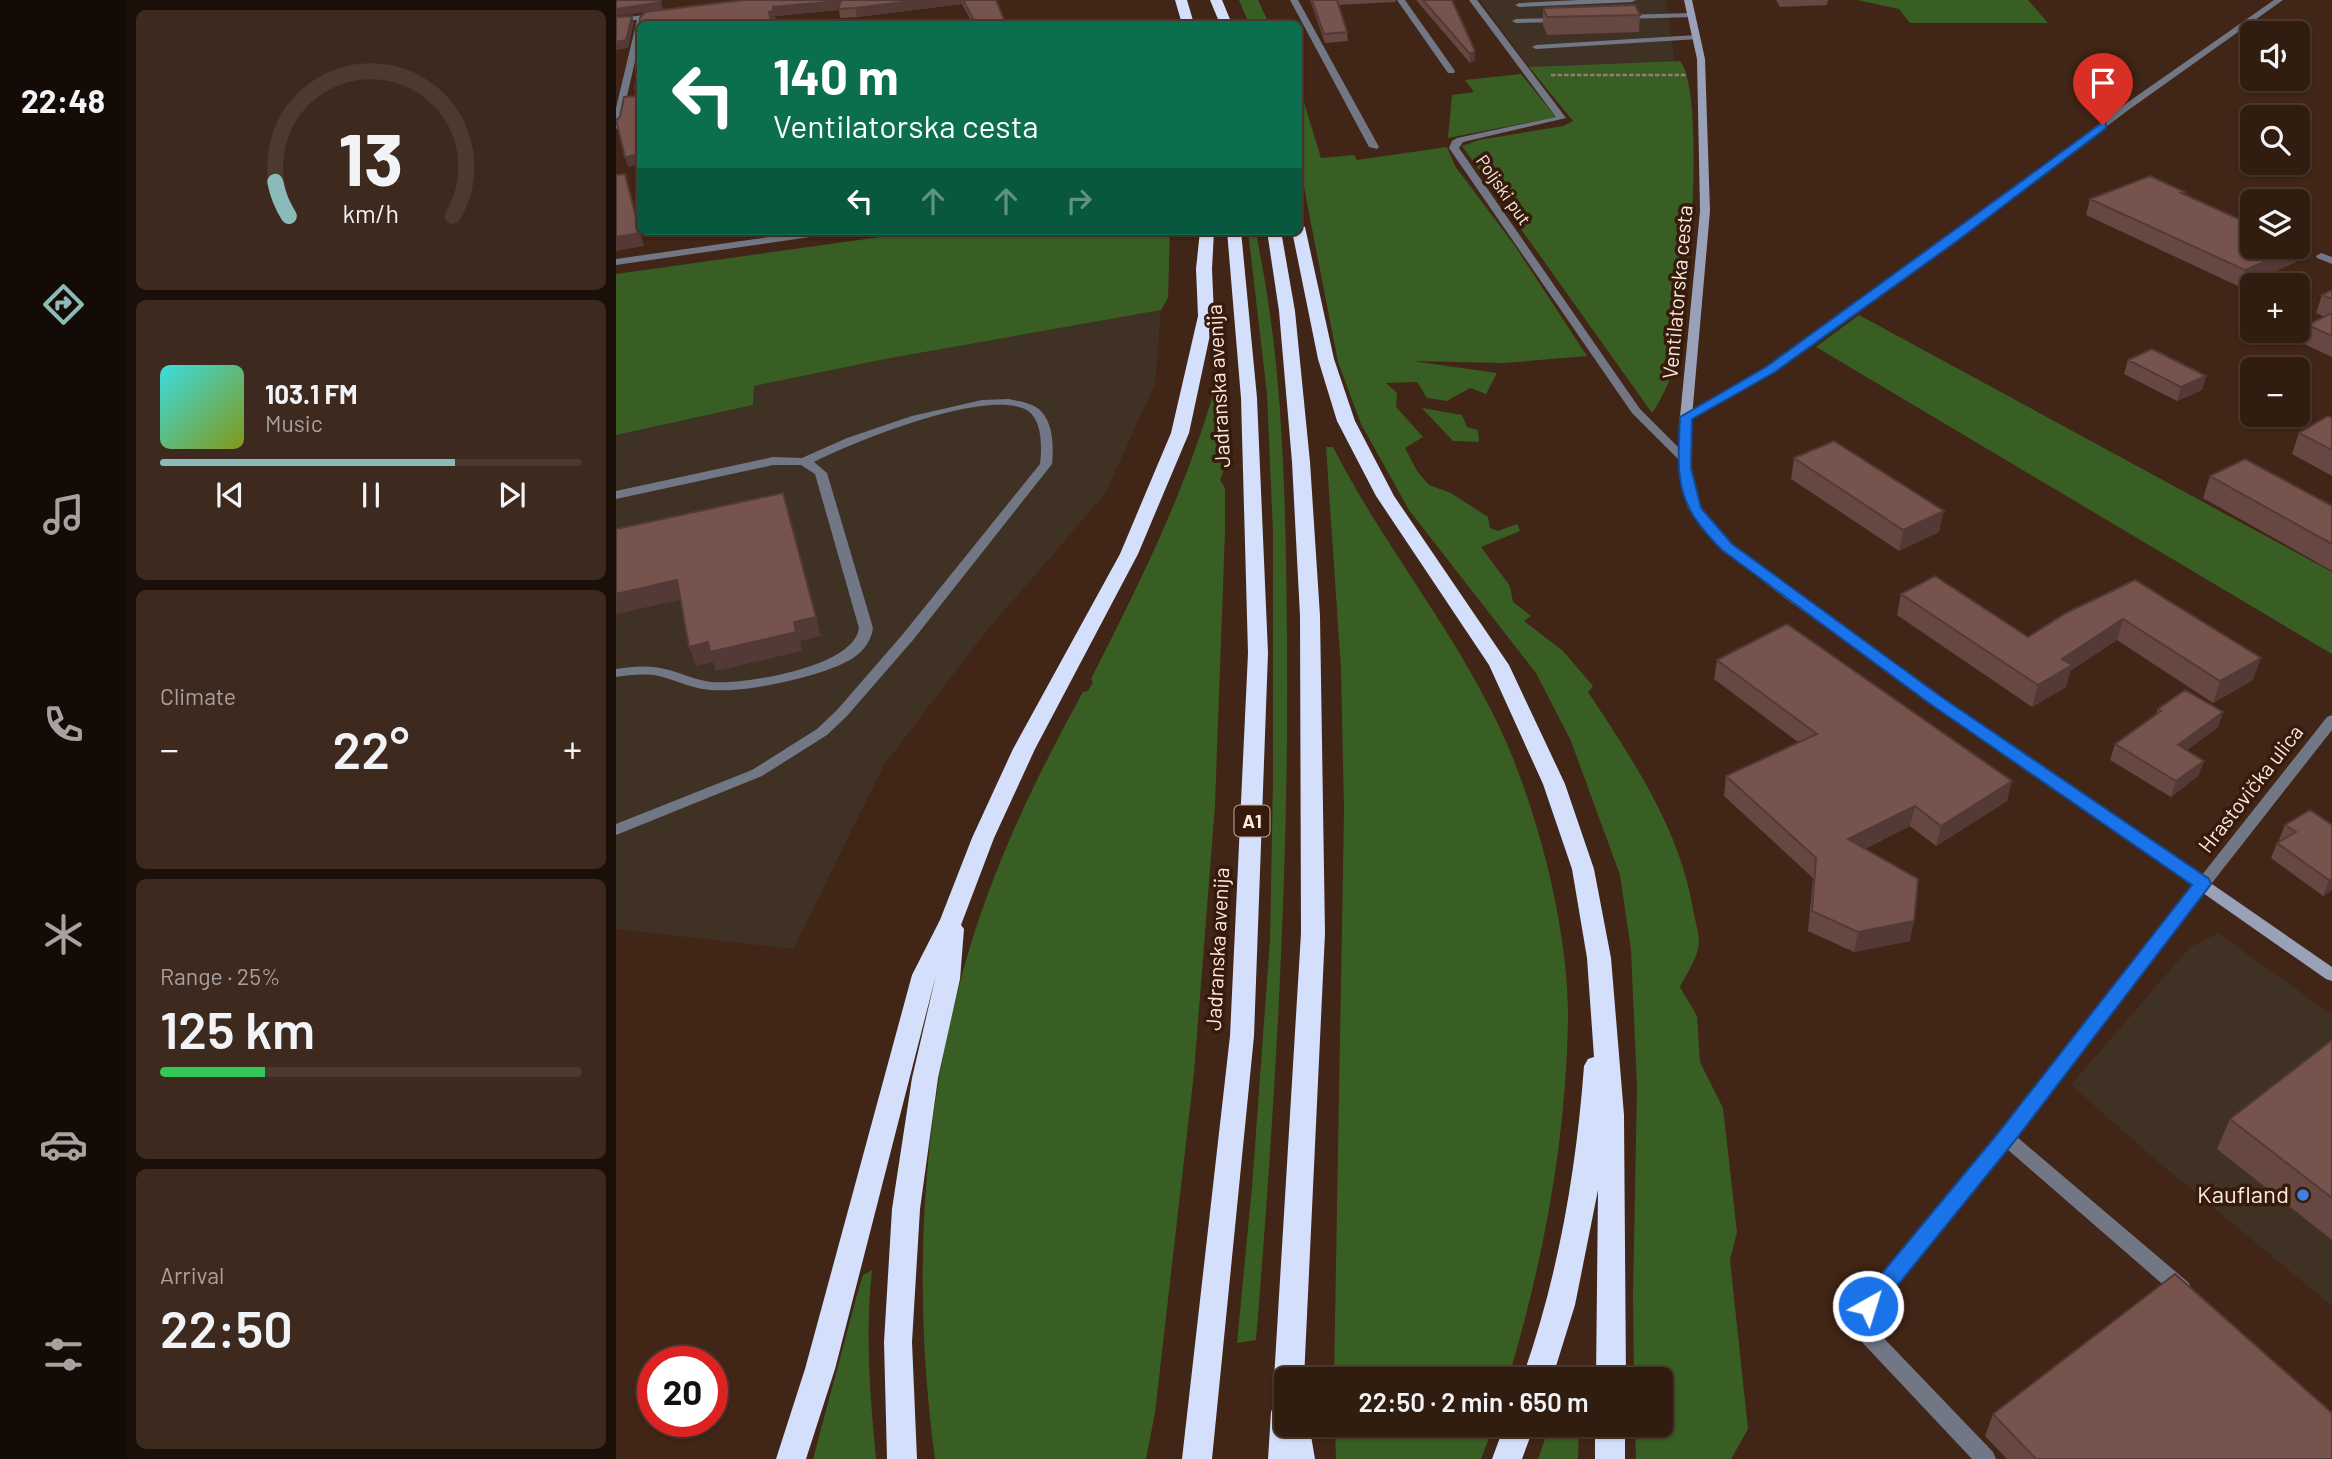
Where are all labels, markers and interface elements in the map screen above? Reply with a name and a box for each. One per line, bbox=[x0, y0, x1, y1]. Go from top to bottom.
map controls bbox=[2240, 21, 2310, 427]
button: sound bbox=[2240, 21, 2310, 91]
text: 140 m bbox=[773, 46, 899, 105]
icon: left bbox=[658, 49, 749, 140]
pin bbox=[2073, 53, 2133, 125]
icon: arrive bbox=[2084, 64, 2122, 102]
text: 22:48 bbox=[21, 81, 105, 119]
button: search bbox=[2240, 105, 2310, 175]
text: Ventilatorska cesta bbox=[773, 106, 1039, 144]
text: 13 bbox=[338, 113, 404, 201]
street label: Poljski put bbox=[1472, 150, 1536, 229]
icon: left bbox=[841, 182, 879, 220]
icon: ahead bbox=[914, 182, 952, 220]
icon: ahead bbox=[987, 182, 1025, 220]
icon: right bbox=[1060, 182, 1098, 220]
button: layers bbox=[2240, 189, 2310, 259]
text: km/h bbox=[343, 198, 399, 228]
street label: Ventilatorska cesta bbox=[1656, 204, 1697, 380]
button: + bbox=[2240, 273, 2310, 343]
icon: directions bbox=[39, 280, 88, 329]
street label: Jadranska avenija bbox=[1201, 304, 1234, 468]
button: − bbox=[2240, 357, 2310, 427]
text: 103.1 FM bbox=[265, 378, 358, 409]
text: Music bbox=[265, 409, 323, 437]
icon: previous bbox=[211, 476, 249, 514]
icon: pause bbox=[352, 476, 390, 514]
icon: next bbox=[493, 476, 531, 514]
icon: music bbox=[39, 490, 88, 539]
text: Climate bbox=[160, 682, 236, 710]
icon: phone bbox=[39, 700, 88, 749]
text: 22° bbox=[333, 717, 409, 779]
street label: Hrastovička ulica bbox=[2192, 719, 2307, 857]
text: − bbox=[160, 725, 179, 771]
text: + bbox=[563, 725, 582, 771]
road number: A1 bbox=[1234, 806, 1270, 836]
street label: Jadranska avenija bbox=[1200, 867, 1233, 1031]
icon: climate bbox=[39, 910, 88, 959]
text: Range · 25% bbox=[160, 962, 280, 990]
text: 125 km bbox=[160, 997, 315, 1059]
icon: car bbox=[39, 1120, 88, 1169]
place label: Kaufland bbox=[2197, 1179, 2289, 1208]
marker: Kaufland bbox=[2295, 1187, 2311, 1203]
text: Arrival bbox=[160, 1261, 224, 1289]
position arrow bbox=[1831, 1269, 1905, 1343]
text: 22:50 bbox=[160, 1296, 293, 1358]
icon: filters bbox=[39, 1330, 88, 1379]
speed limit sign: 20 bbox=[637, 1346, 728, 1437]
text: 22:50 · 2 min · 650 m bbox=[1359, 1386, 1588, 1417]

